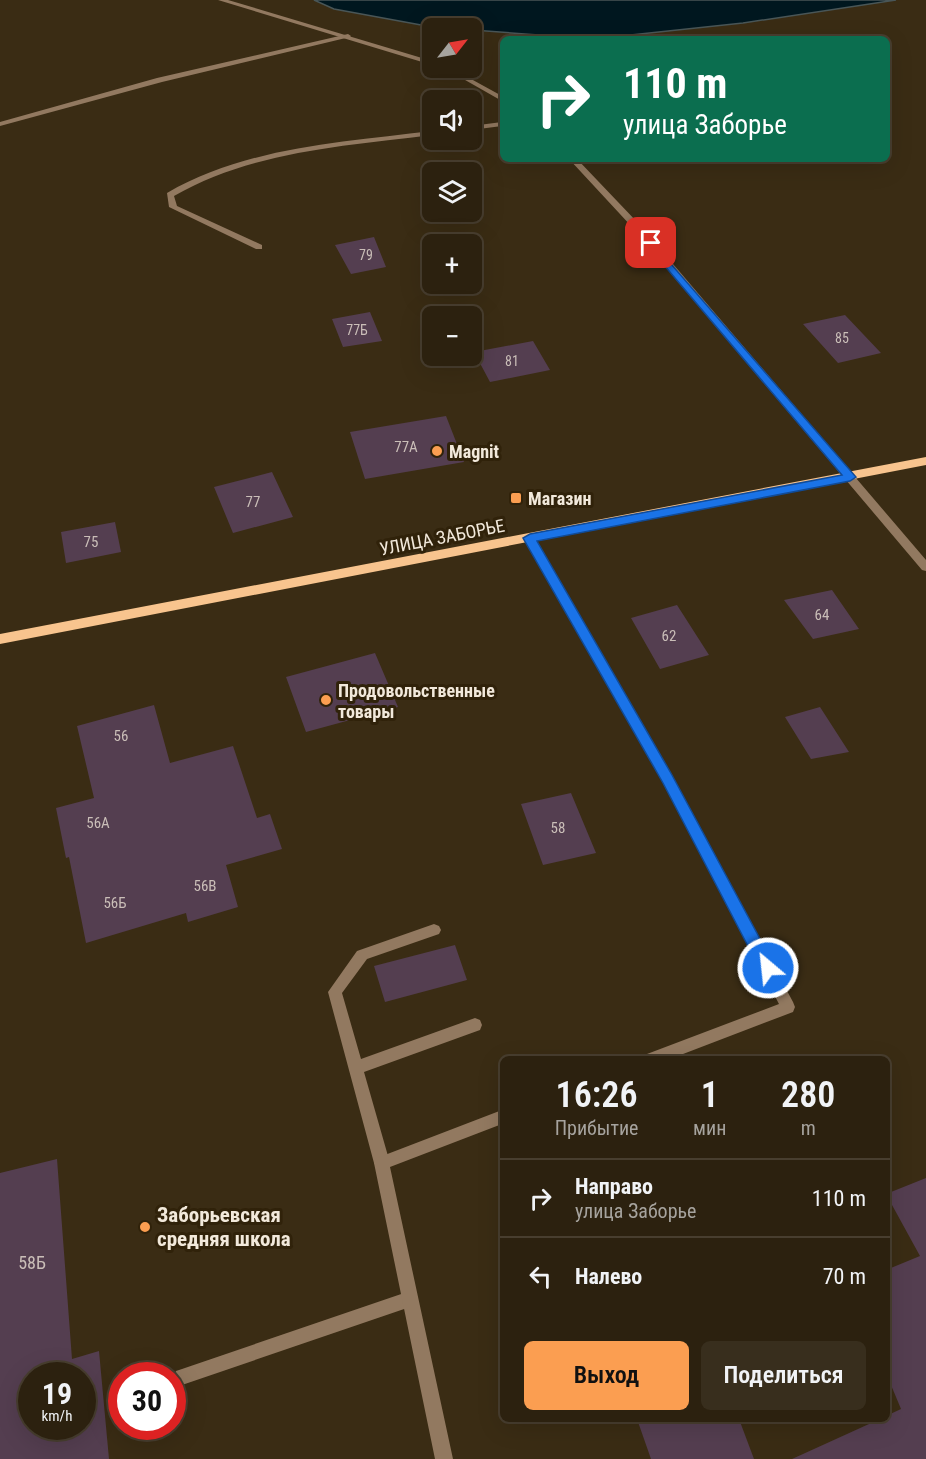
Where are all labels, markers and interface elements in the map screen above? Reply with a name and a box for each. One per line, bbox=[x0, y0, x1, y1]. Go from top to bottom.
north arrow bbox=[422, 18, 482, 78]
map controls bbox=[422, 18, 482, 366]
text: 110 m bbox=[623, 59, 728, 108]
icon: right bbox=[524, 60, 602, 138]
button: sound bbox=[422, 90, 482, 150]
text: улица Заборье bbox=[623, 109, 787, 141]
button: layers bbox=[422, 162, 482, 222]
pin bbox=[625, 217, 676, 268]
icon: arrive bbox=[634, 226, 667, 259]
button: + bbox=[422, 234, 482, 294]
house number: 79 bbox=[359, 247, 373, 263]
button: − bbox=[422, 306, 482, 366]
house number: 77Б bbox=[346, 322, 368, 338]
house number: 85 bbox=[835, 330, 849, 346]
house number: 81 bbox=[505, 353, 519, 369]
house number: 77А bbox=[394, 438, 418, 456]
place label: Magnit bbox=[449, 441, 500, 462]
marker: Magnit bbox=[430, 444, 444, 458]
place label: Магазин bbox=[528, 488, 591, 509]
marker: Магазин bbox=[509, 491, 523, 505]
house number: 77 bbox=[246, 493, 260, 511]
street label: УЛИЦА ЗАБОРЬЕ bbox=[378, 515, 506, 559]
house number: 75 bbox=[84, 533, 98, 551]
house number: 64 bbox=[815, 606, 829, 624]
house number: 62 bbox=[662, 627, 676, 645]
place label: Продовольственные товары bbox=[338, 680, 495, 722]
marker: Продовольственные товары bbox=[319, 693, 333, 707]
house number: 56 bbox=[114, 727, 128, 745]
house number: 56А bbox=[86, 814, 110, 832]
house number: 58 bbox=[551, 819, 565, 837]
house number: 56В bbox=[194, 877, 217, 895]
house number: 56Б bbox=[103, 894, 127, 912]
position arrow bbox=[736, 936, 800, 1000]
text: 16:26 bbox=[556, 1074, 638, 1116]
text: 1 bbox=[701, 1074, 719, 1116]
text: 280 bbox=[781, 1074, 835, 1116]
text: Прибытие bbox=[555, 1116, 638, 1140]
text: мин bbox=[693, 1116, 726, 1140]
text: m bbox=[801, 1116, 816, 1140]
text: Направо bbox=[575, 1174, 653, 1199]
icon: right bbox=[524, 1182, 557, 1215]
text: 110 m bbox=[812, 1186, 866, 1211]
text: улица Заборье bbox=[575, 1199, 696, 1223]
place label: Заборьевская средняя школа bbox=[157, 1203, 291, 1251]
marker: Заборьевская средняя школа bbox=[138, 1220, 152, 1234]
house number: 58Б bbox=[18, 1252, 46, 1273]
icon: left bbox=[524, 1260, 557, 1293]
text: Налево bbox=[575, 1264, 642, 1289]
text: 70 m bbox=[823, 1264, 866, 1289]
button: Выход bbox=[524, 1341, 689, 1410]
button: Поделиться bbox=[701, 1341, 866, 1410]
speed limit sign: 30 bbox=[108, 1362, 186, 1440]
text: 19 bbox=[42, 1376, 72, 1411]
text: km/h bbox=[42, 1407, 72, 1425]

